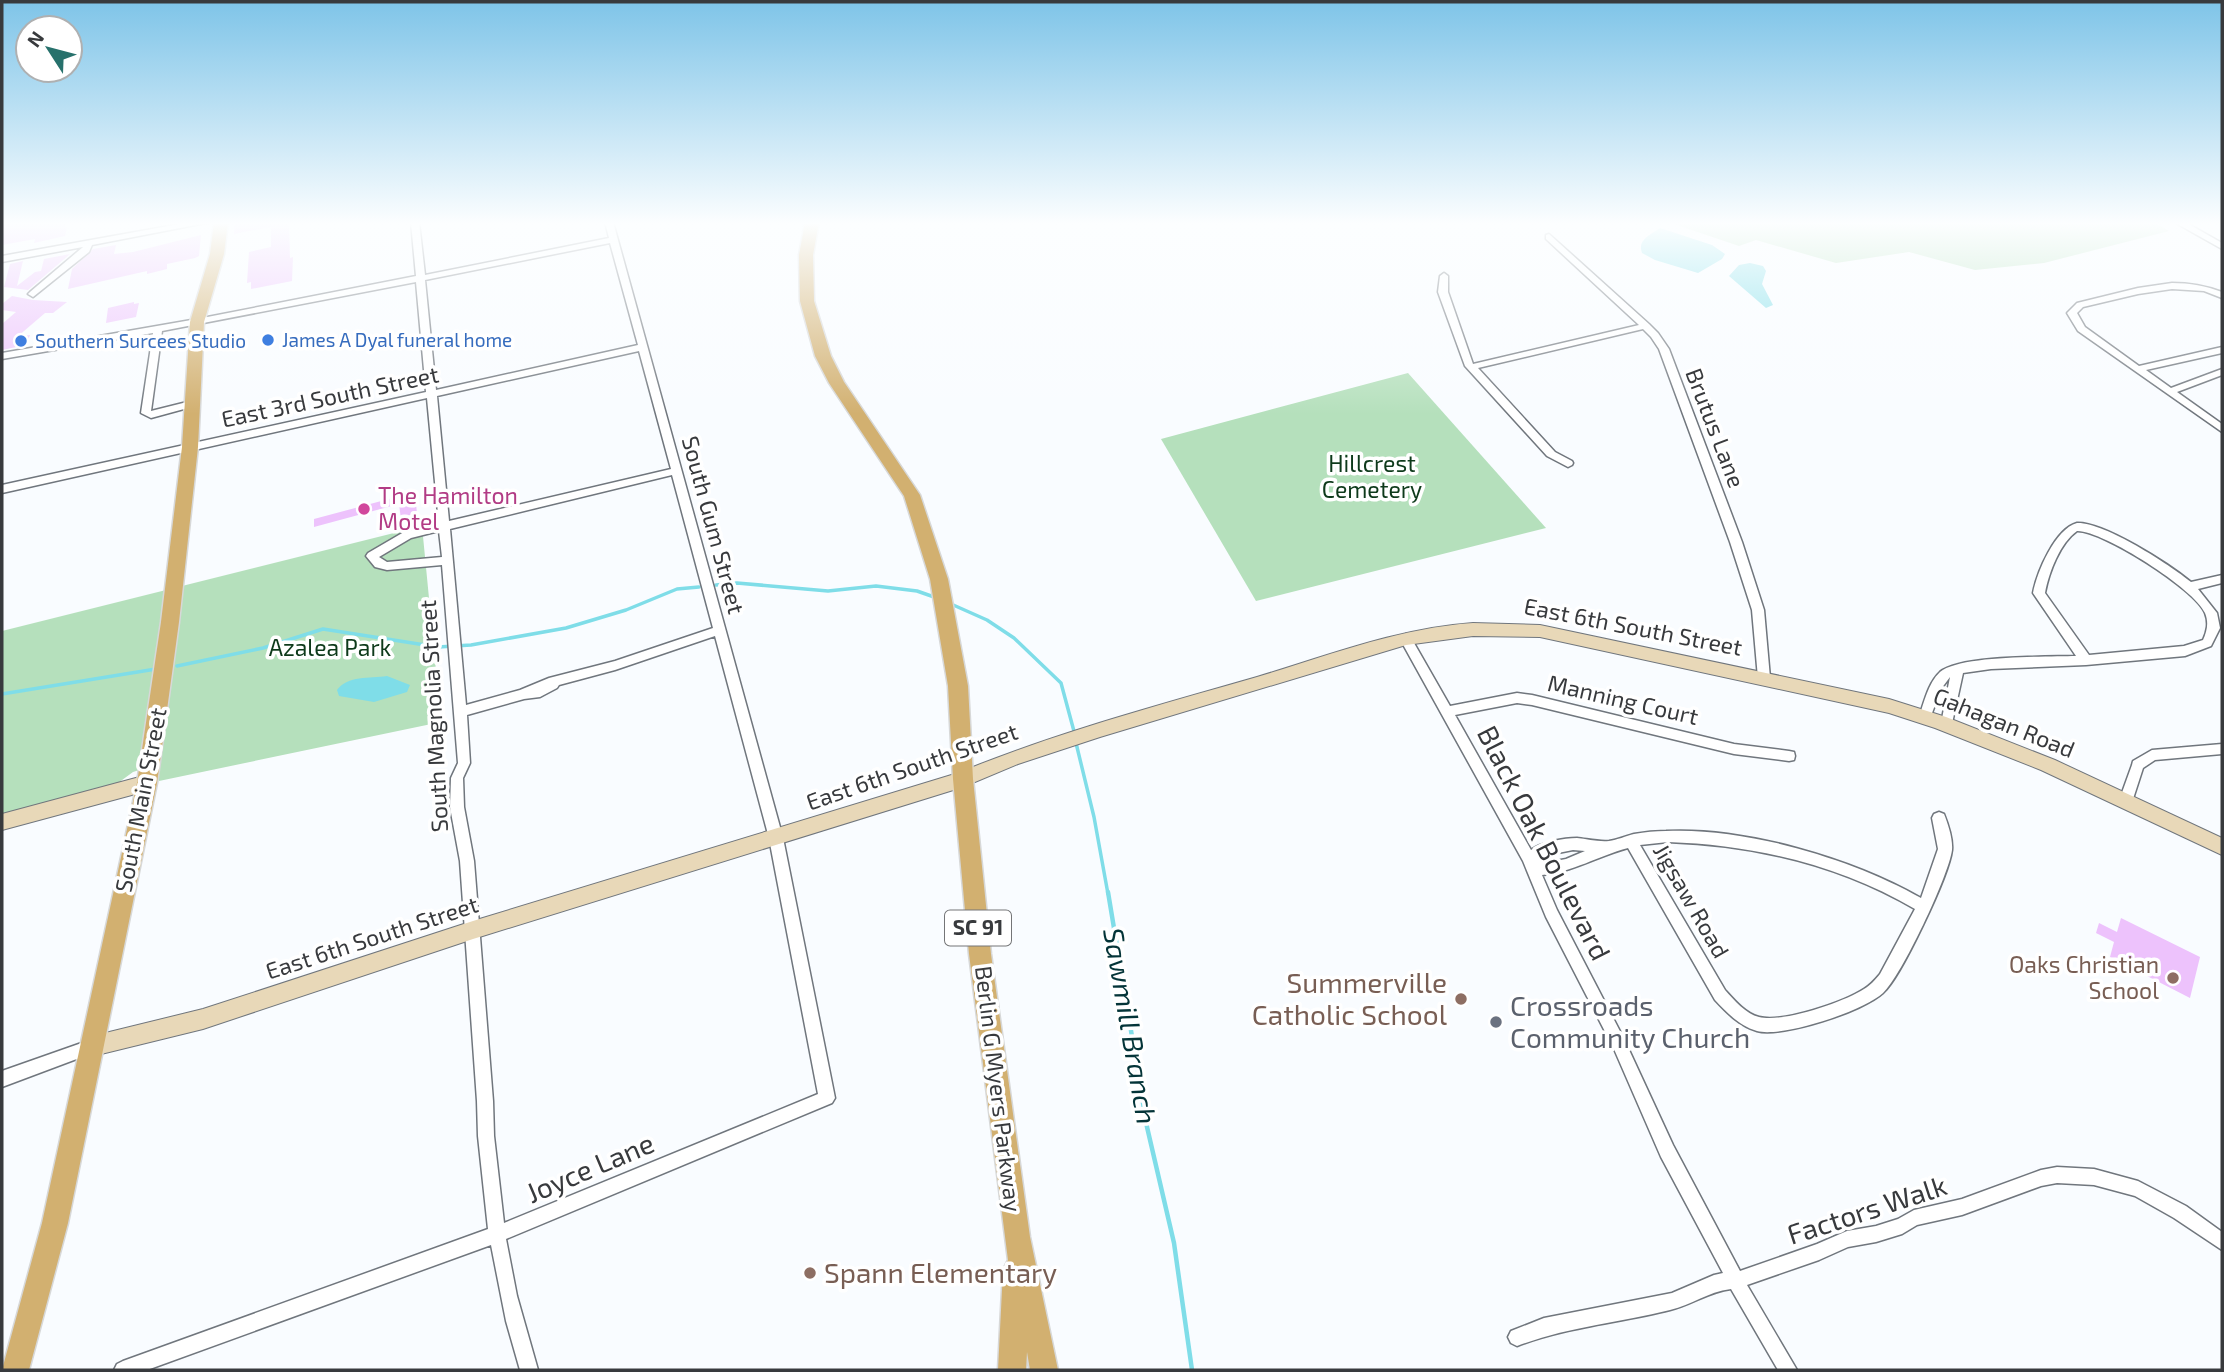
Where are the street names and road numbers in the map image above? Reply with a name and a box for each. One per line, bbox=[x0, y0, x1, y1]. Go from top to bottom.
street label: East 3rd South Street bbox=[219, 359, 441, 433]
street label: Brutus Lane bbox=[1680, 364, 1751, 491]
street label: South Gum Street bbox=[677, 433, 751, 617]
street label: East 6th South Street bbox=[1522, 591, 1745, 661]
street label: South Magnolia Street bbox=[413, 599, 453, 833]
street label: Manning Court bbox=[1545, 668, 1702, 730]
street label: Gahagan Road bbox=[1930, 681, 2079, 763]
street label: South Main Street bbox=[108, 705, 172, 894]
street label: East 6th South Street bbox=[802, 717, 1021, 815]
street label: Black Oak Boulevard bbox=[1471, 720, 1619, 966]
street label: Jigsaw Road bbox=[1648, 838, 1736, 963]
street label: East 6th South Street bbox=[262, 889, 482, 985]
road number: SC 91 bbox=[945, 911, 1011, 946]
street label: Berlin G Myers Parkway bbox=[970, 964, 1028, 1214]
street label: Joyce Lane bbox=[521, 1125, 659, 1209]
street label: Factors Walk bbox=[1783, 1167, 1951, 1251]

